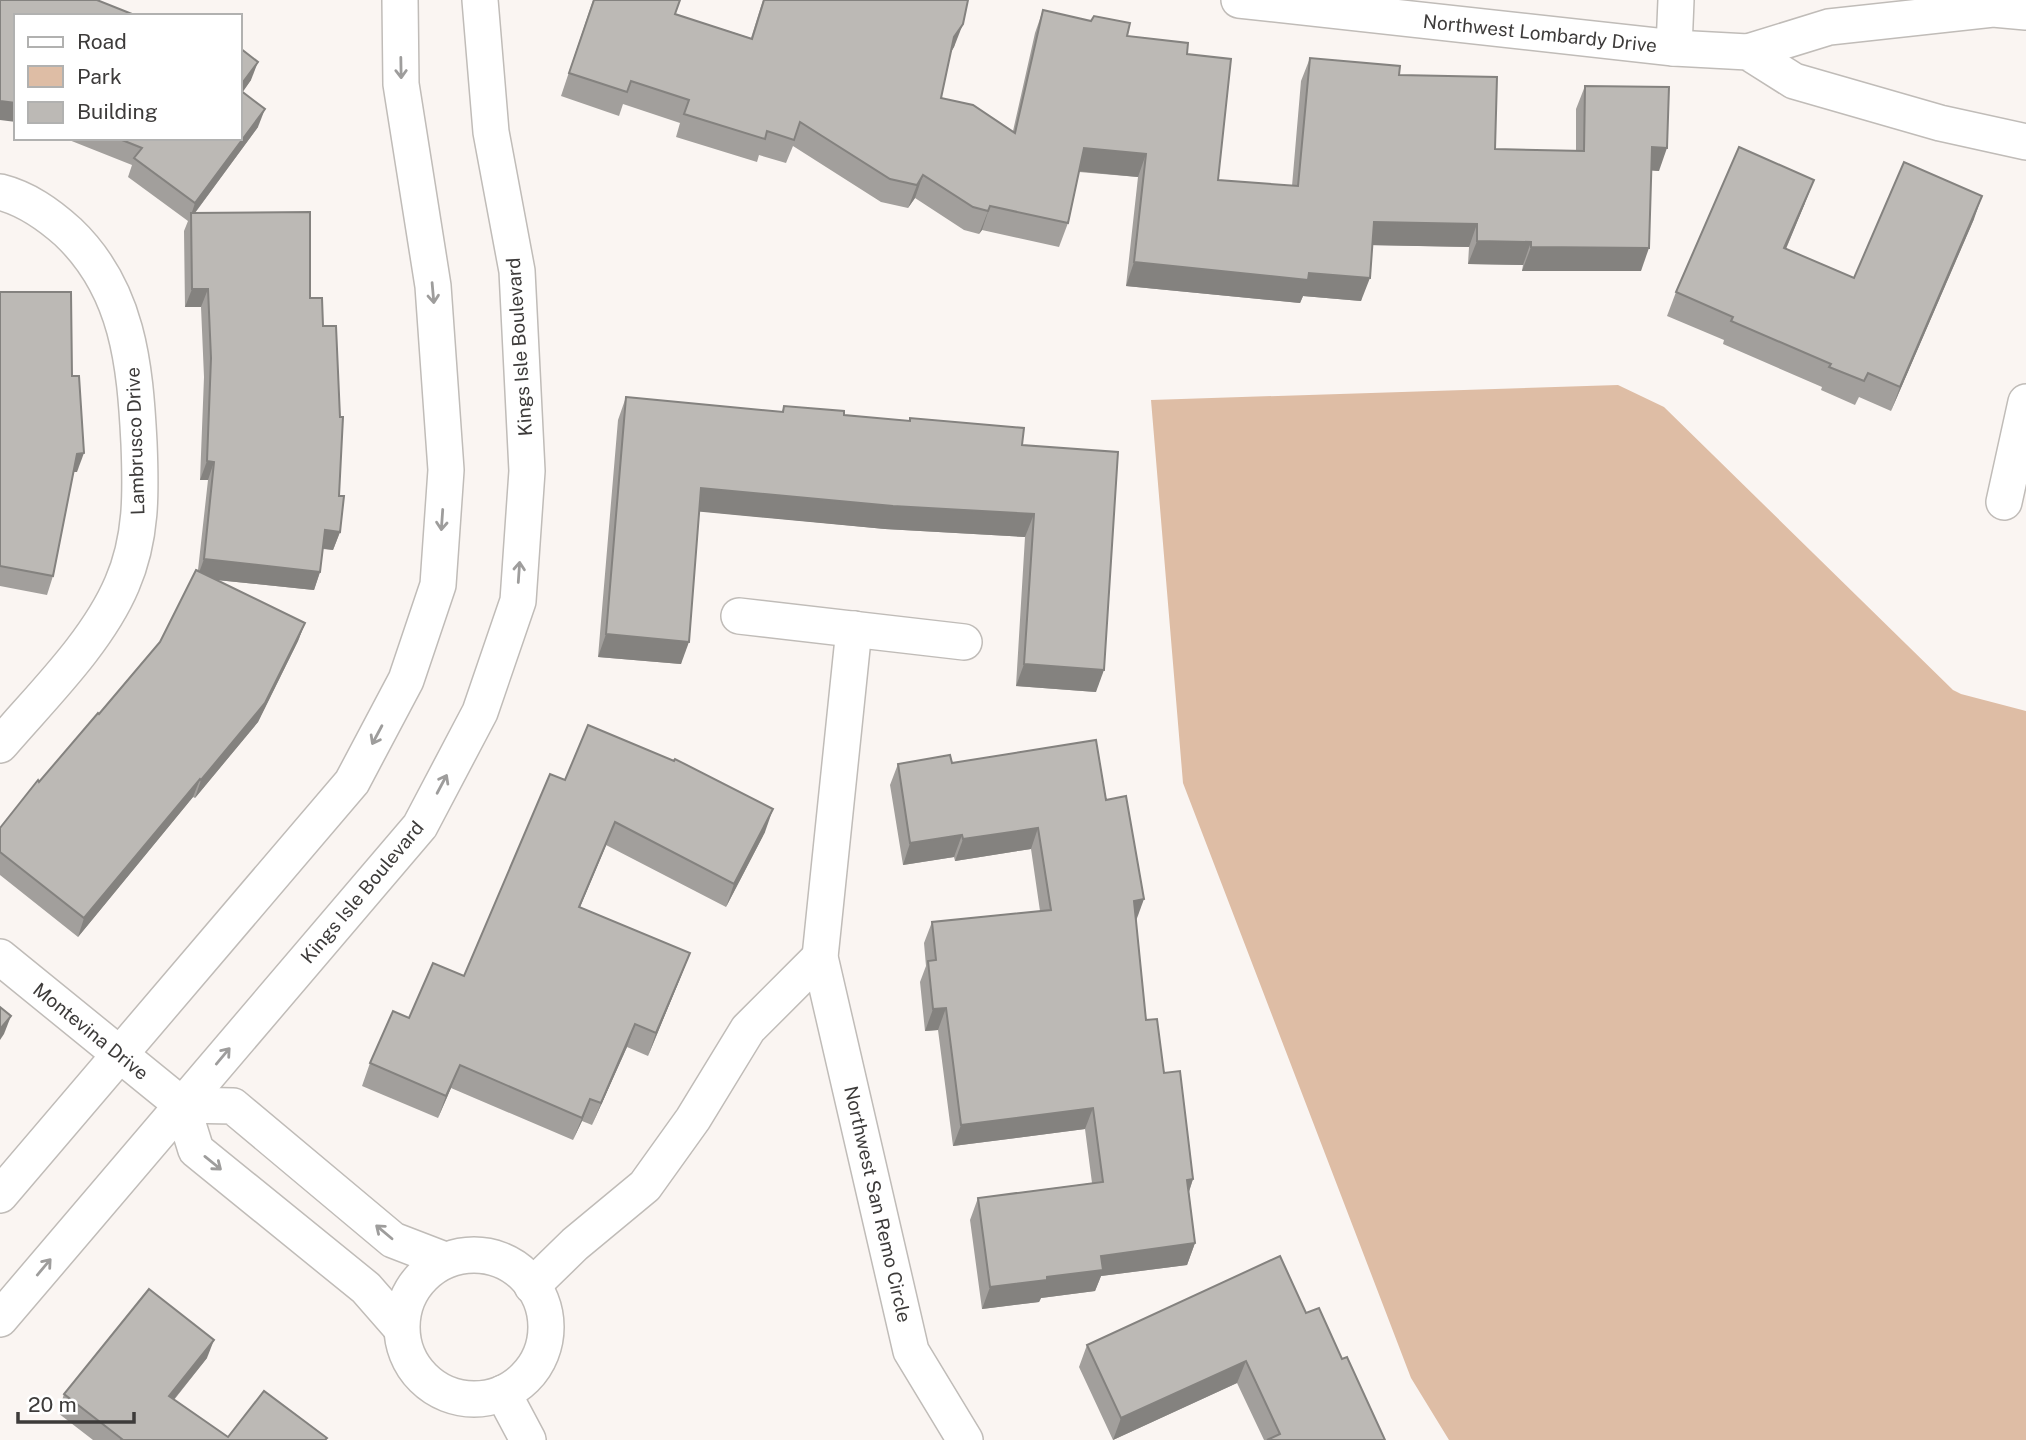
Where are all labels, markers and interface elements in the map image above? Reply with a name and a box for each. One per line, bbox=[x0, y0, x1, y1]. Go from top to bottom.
street label: Northwest Lombardy Drive bbox=[1422, 10, 1658, 56]
legend bbox=[14, 14, 242, 140]
text: Road bbox=[77, 29, 127, 54]
one-way arrow bbox=[394, 56, 407, 79]
text: Park bbox=[77, 64, 122, 89]
text: Building bbox=[77, 99, 158, 124]
street label: Kings Isle Boulevard bbox=[502, 257, 536, 437]
one-way arrow bbox=[427, 281, 440, 304]
street label: Lambrusco Drive bbox=[121, 367, 149, 515]
one-way arrow bbox=[435, 508, 448, 531]
one-way arrow bbox=[513, 561, 526, 584]
one-way arrow bbox=[369, 724, 383, 745]
one-way arrow bbox=[435, 774, 449, 795]
street label: Kings Isle Boulevard bbox=[296, 816, 428, 968]
street label: Montevina Drive bbox=[29, 978, 153, 1084]
one-way arrow bbox=[215, 1048, 231, 1066]
street label: Northwest San Remo Circle bbox=[840, 1084, 916, 1324]
one-way arrow bbox=[203, 1156, 221, 1171]
one-way arrow bbox=[375, 1224, 393, 1239]
one-way arrow bbox=[36, 1258, 52, 1276]
scale bar bbox=[18, 1380, 133, 1424]
text: 20 m bbox=[28, 1392, 77, 1417]

